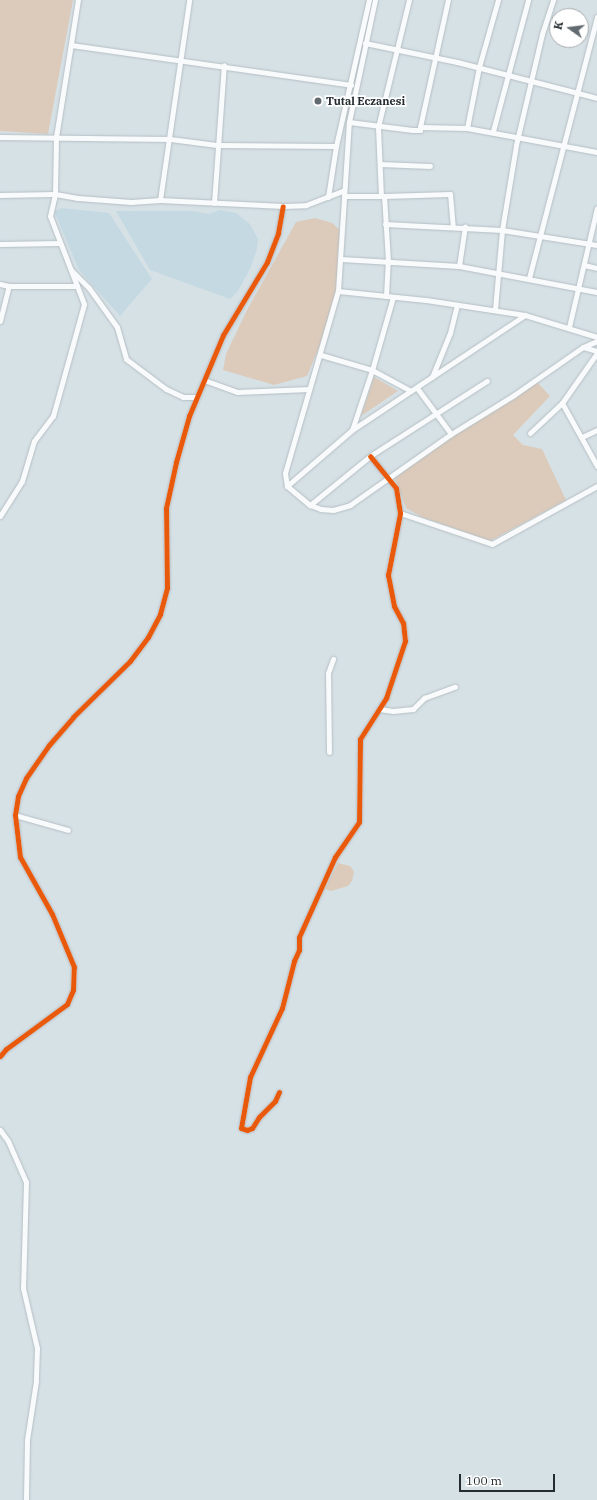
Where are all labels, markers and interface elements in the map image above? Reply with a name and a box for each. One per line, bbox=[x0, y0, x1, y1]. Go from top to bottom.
north arrow bbox=[549, 8, 589, 48]
text: K bbox=[551, 20, 566, 31]
place label: Tutal Eczanesi bbox=[326, 94, 405, 108]
marker: Tutal Eczanesi bbox=[313, 96, 323, 106]
scale bar bbox=[461, 1466, 557, 1492]
text: 100 m bbox=[466, 1473, 502, 1488]

